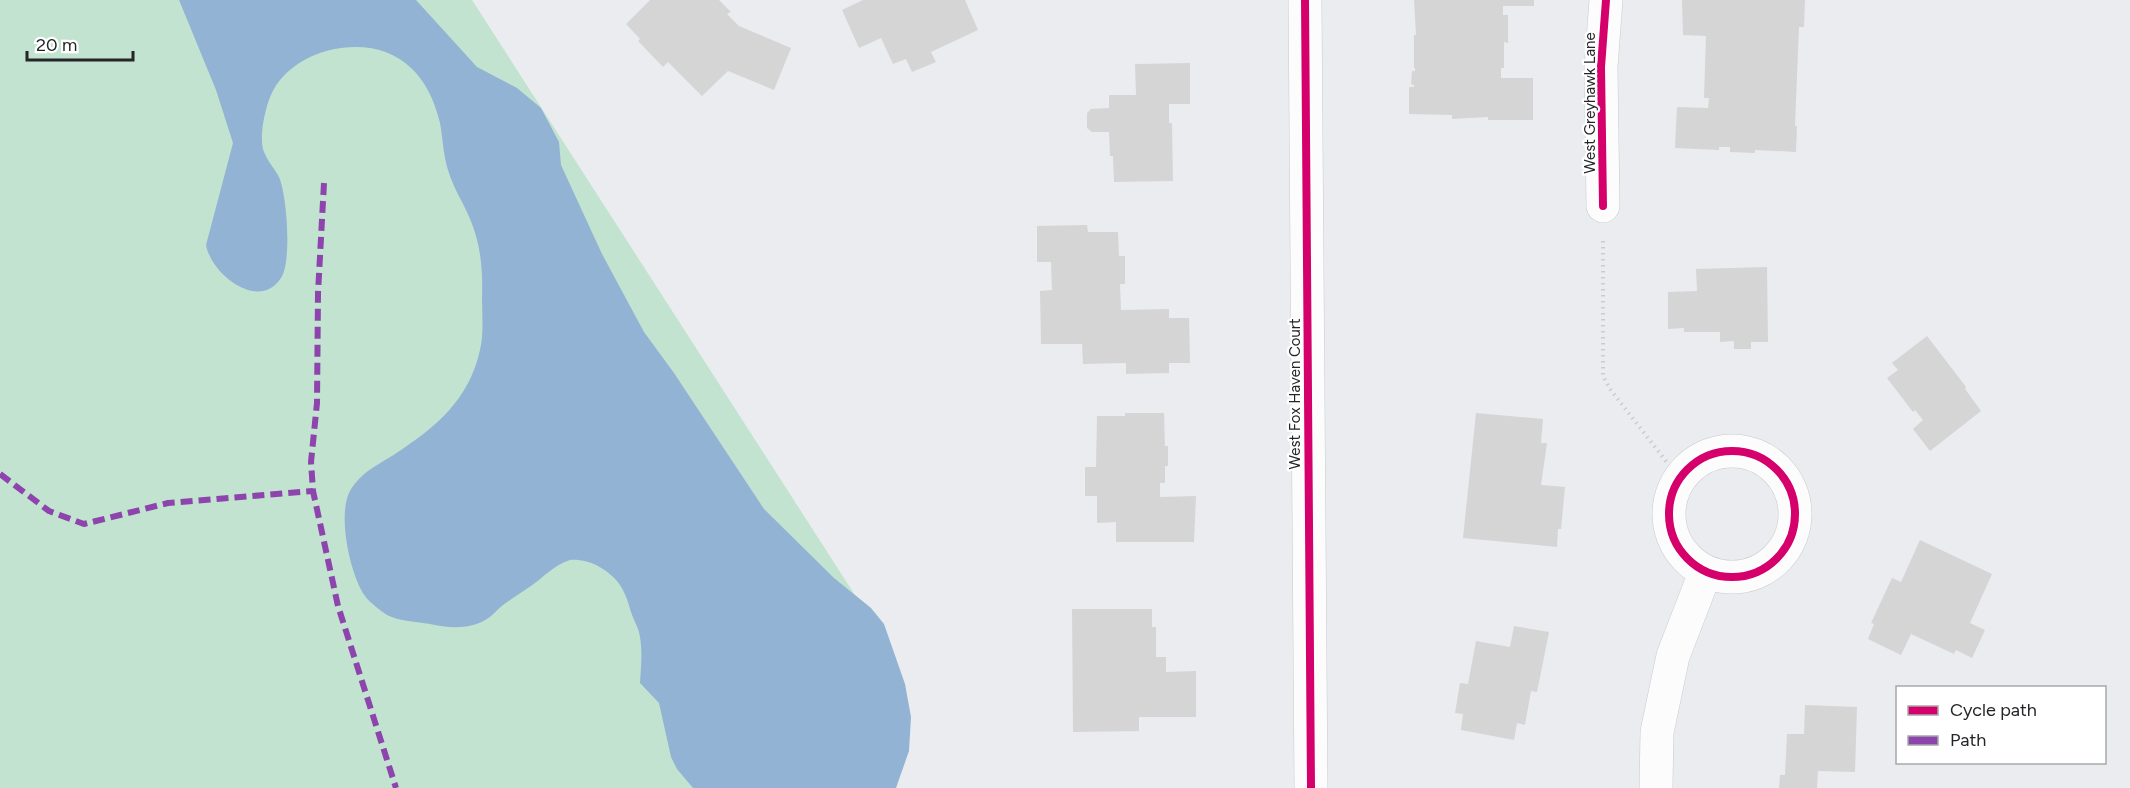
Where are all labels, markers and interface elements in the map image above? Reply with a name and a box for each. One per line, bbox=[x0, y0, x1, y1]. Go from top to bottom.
scale bar bbox=[27, 24, 134, 62]
street label: West Greyhawk Lane bbox=[1581, 32, 1599, 174]
text: 20 m bbox=[36, 34, 77, 56]
street label: West Fox Haven Court bbox=[1286, 318, 1304, 470]
legend bbox=[1896, 686, 2106, 764]
text: Cycle path bbox=[1950, 699, 2037, 721]
text: Path bbox=[1950, 729, 1986, 751]

